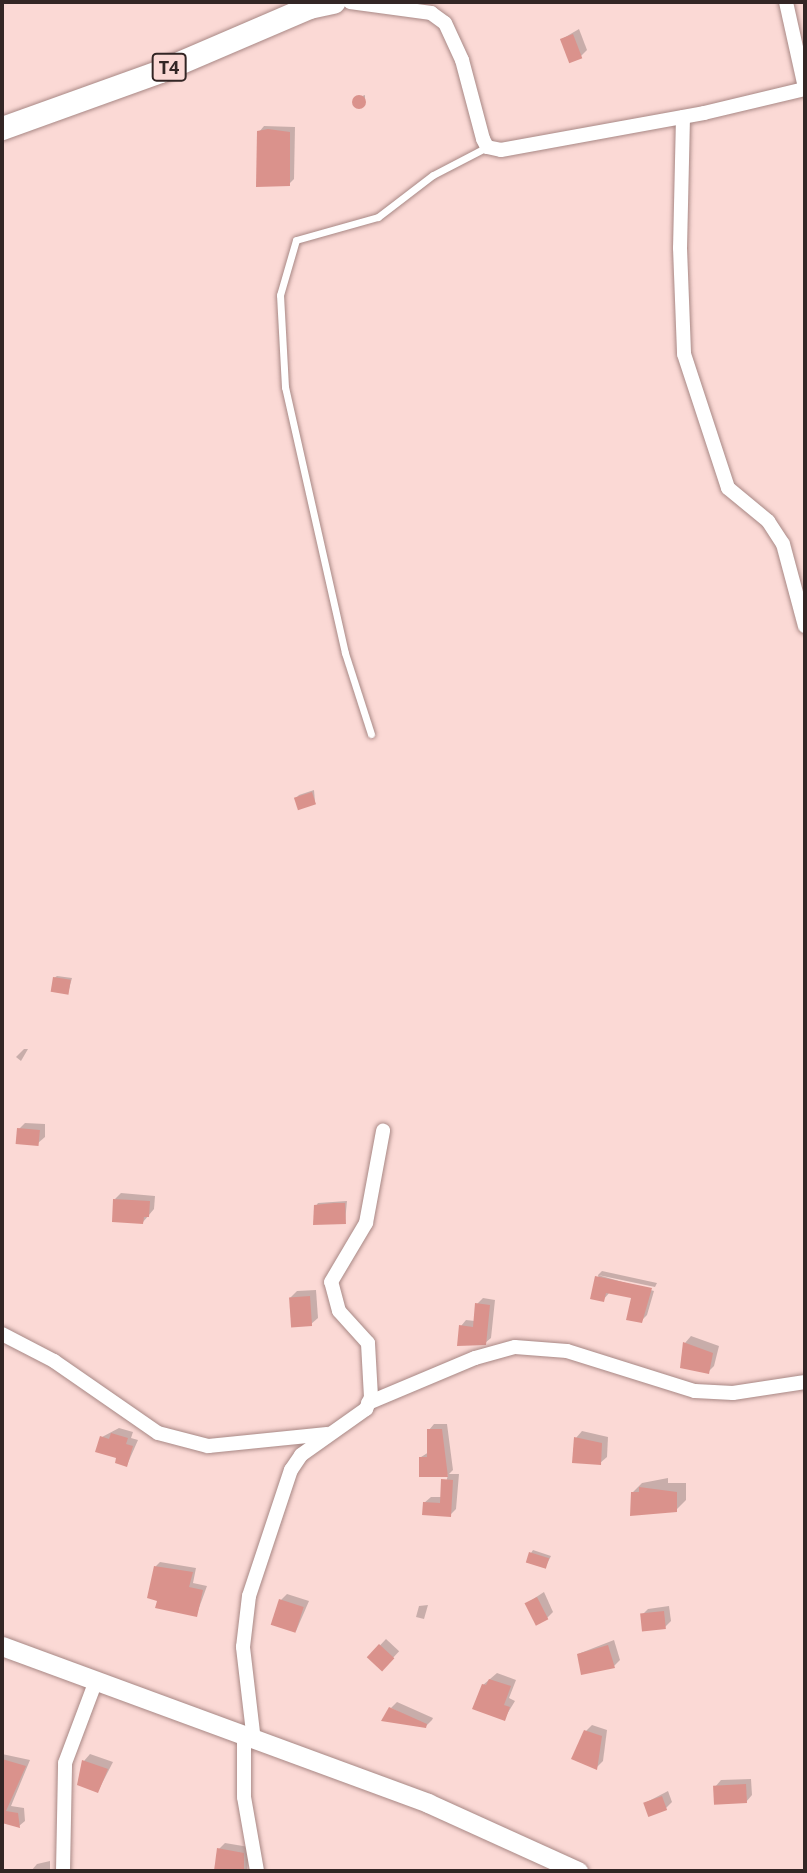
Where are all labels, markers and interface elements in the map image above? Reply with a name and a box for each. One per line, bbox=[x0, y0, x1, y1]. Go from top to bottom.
road number: T4 bbox=[152, 52, 186, 82]

